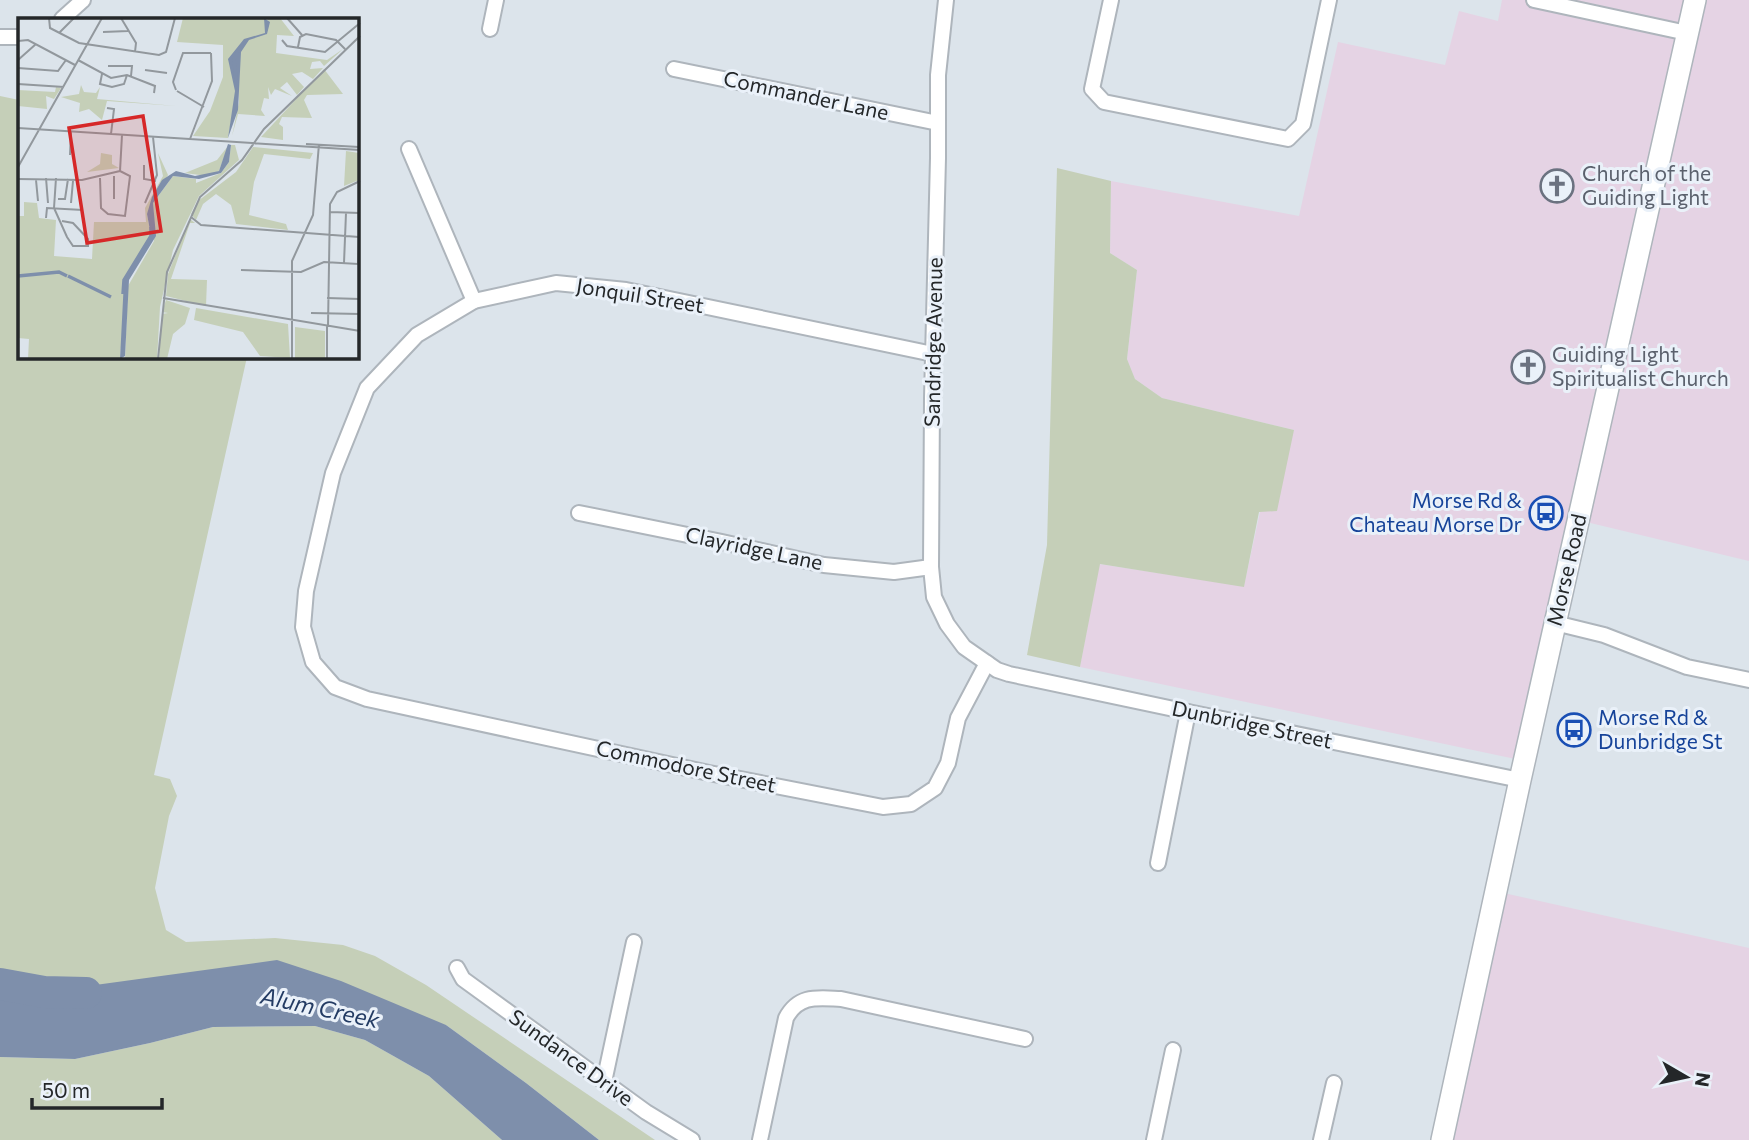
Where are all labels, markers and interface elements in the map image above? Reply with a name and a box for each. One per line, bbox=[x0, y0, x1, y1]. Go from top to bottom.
inset map bbox=[18, 18, 359, 359]
street label: Commander Lane bbox=[721, 65, 891, 124]
place label: Church of the Guiding Light bbox=[1582, 160, 1711, 209]
church icon: Church of the Guiding Light bbox=[1538, 167, 1576, 205]
street label: Sandridge Avenue bbox=[919, 257, 946, 427]
street label: Jonquil Street bbox=[575, 272, 706, 317]
place label: Guiding Light Spiritualist Church bbox=[1552, 341, 1729, 390]
church icon: Guiding Light Spiritualist Church bbox=[1509, 348, 1547, 386]
place label: Morse Rd & Chateau Morse Dr bbox=[1349, 487, 1523, 536]
bus stop icon: Morse Rd & Chateau Morse Dr bbox=[1527, 494, 1565, 532]
street label: Morse Road bbox=[1540, 511, 1591, 628]
street label: Clayridge Lane bbox=[683, 521, 825, 574]
street label: Dunbridge Street bbox=[1170, 694, 1335, 753]
place label: Morse Rd & Dunbridge St bbox=[1598, 704, 1723, 753]
bus stop icon: Morse Rd & Dunbridge St bbox=[1555, 711, 1593, 749]
street label: Commodore Street bbox=[594, 734, 779, 797]
water label: Alum Creek bbox=[257, 981, 382, 1033]
street label: Sundance Drive bbox=[505, 1003, 639, 1110]
north arrow bbox=[1651, 1042, 1721, 1112]
scale bar bbox=[32, 1066, 161, 1110]
text: N bbox=[1691, 1071, 1716, 1089]
text: 50 m bbox=[42, 1077, 90, 1102]

